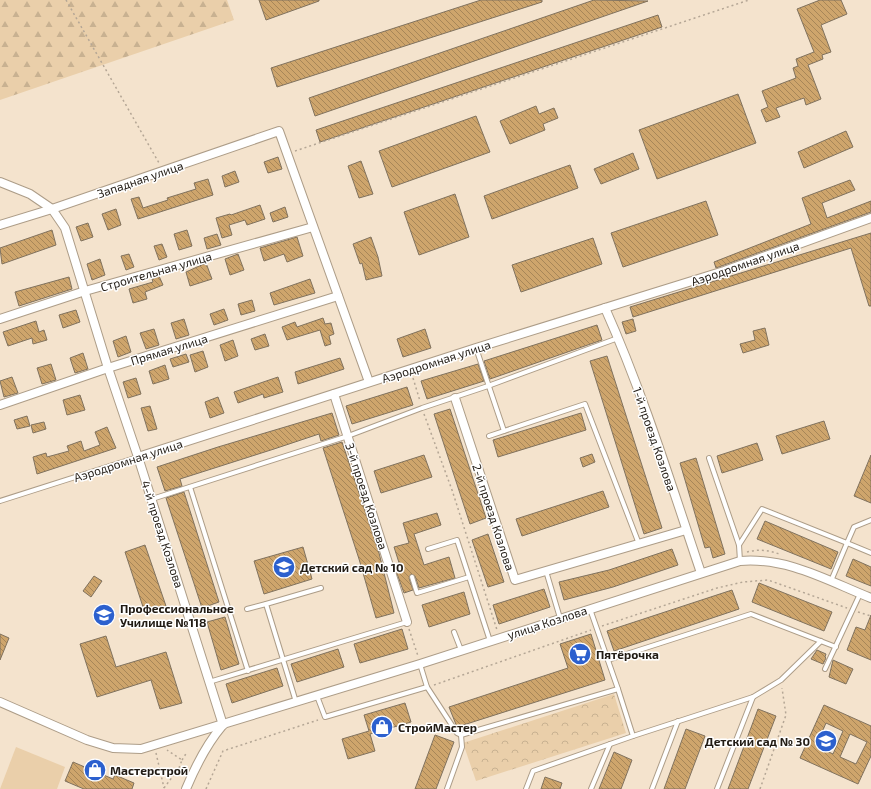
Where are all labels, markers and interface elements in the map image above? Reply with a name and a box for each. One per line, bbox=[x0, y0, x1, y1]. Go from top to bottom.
street label: Западная улица bbox=[95, 158, 185, 201]
street label: Аэродромная улица bbox=[689, 238, 801, 289]
street label: Строительная улица bbox=[99, 248, 214, 295]
street label: Прямая улица bbox=[129, 331, 210, 368]
street label: Аэродромная улица bbox=[380, 337, 492, 386]
street label: 1-й проезд Козлова bbox=[631, 385, 679, 493]
street label: Аэродромная улица bbox=[72, 436, 184, 485]
street label: 3-й проезд Козлова bbox=[343, 441, 391, 551]
street label: 2-й проезд Козлова bbox=[470, 462, 518, 572]
street label: 4-й проезд Козлова bbox=[139, 479, 187, 589]
school or university icon: Детский сад № 10 bbox=[271, 554, 297, 580]
place label: Детский сад № 10 bbox=[300, 560, 404, 574]
place label: Профессиональное Училище №118 bbox=[120, 601, 234, 629]
school or university icon: Профессиональное Училище №118 bbox=[91, 602, 117, 628]
street label: улица Козлова bbox=[505, 603, 589, 642]
supermarket icon: Пятёрочка bbox=[567, 641, 593, 667]
place label: Пятёрочка bbox=[596, 647, 659, 661]
shop icon: СтройМастер bbox=[369, 714, 395, 740]
place label: СтройМастер bbox=[398, 720, 477, 734]
school or university icon: Детский сад № 30 bbox=[813, 728, 839, 754]
place label: Детский сад № 30 bbox=[705, 734, 810, 748]
shop icon: Мастерстрой bbox=[82, 757, 108, 783]
place label: Мастерстрой bbox=[110, 763, 188, 777]

